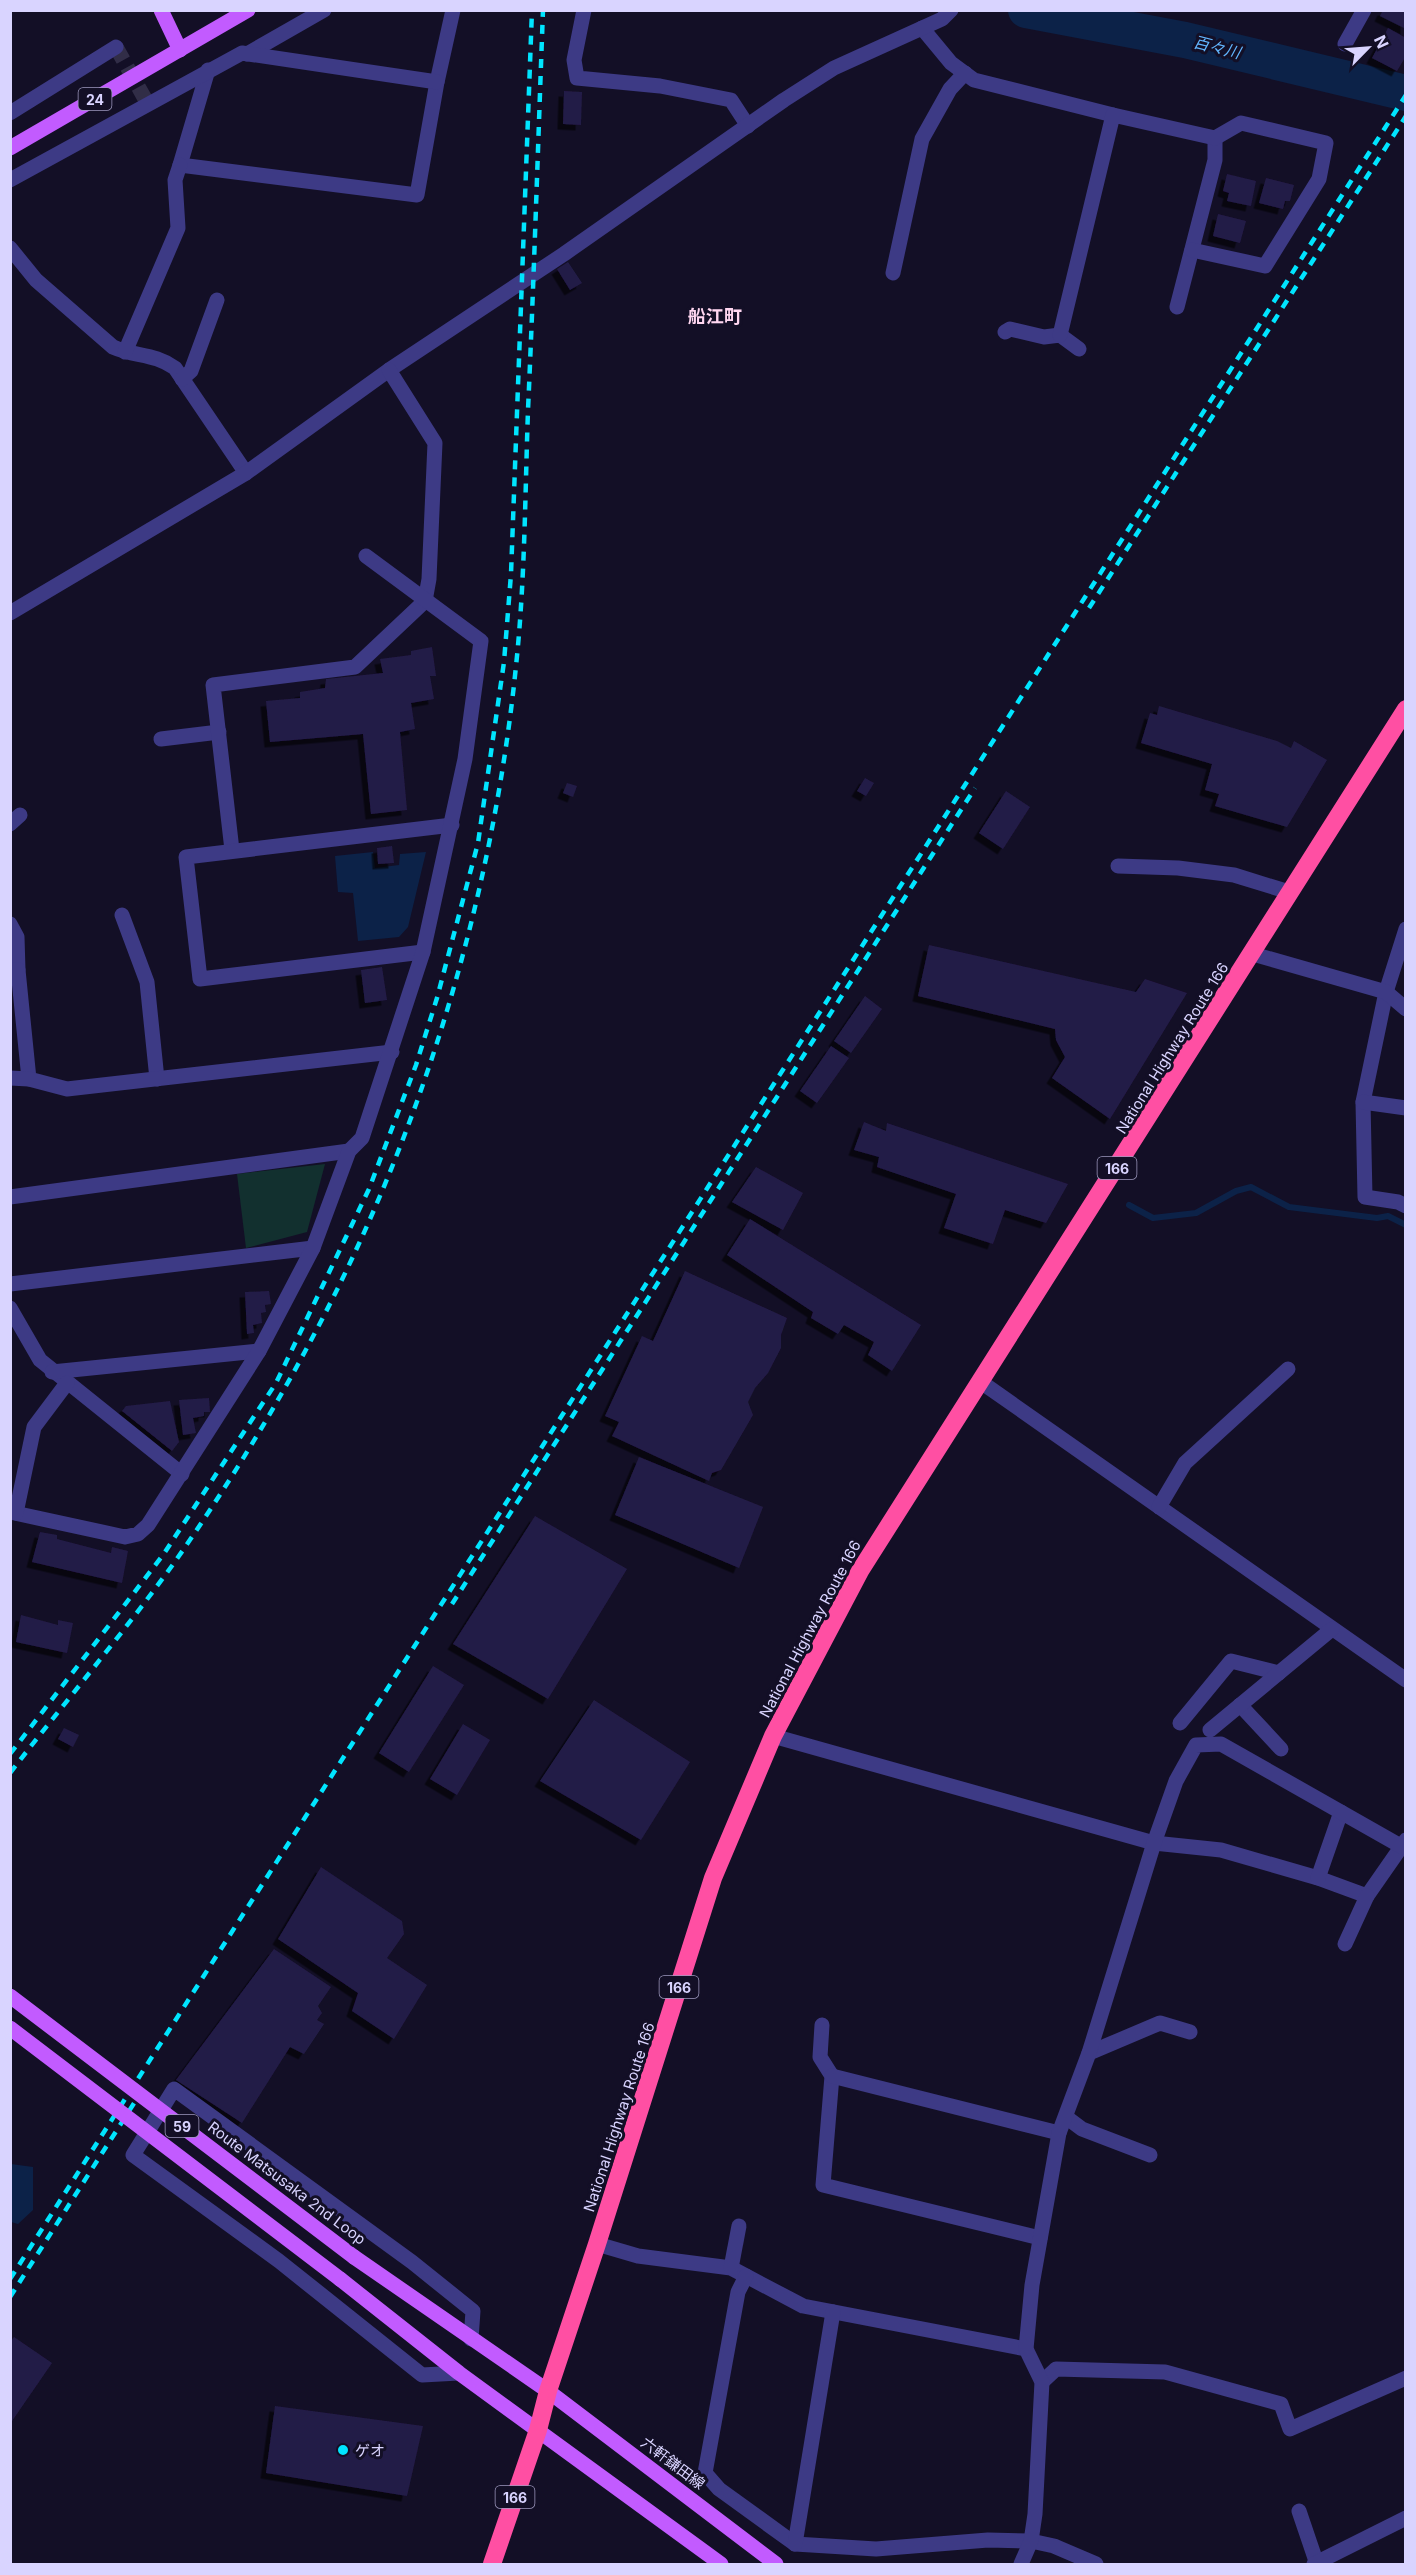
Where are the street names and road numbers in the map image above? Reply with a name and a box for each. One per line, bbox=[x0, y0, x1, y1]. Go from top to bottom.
road number: 24 bbox=[78, 88, 112, 110]
street label: National Highway Route 166 bbox=[1111, 959, 1233, 1137]
road number: 166 bbox=[1098, 1157, 1136, 1179]
street label: National Highway Route 166 bbox=[755, 1537, 865, 1721]
road number: 166 bbox=[660, 1976, 698, 1998]
street label: National Highway Route 166 bbox=[579, 2020, 659, 2214]
road number: 59 bbox=[166, 2115, 198, 2137]
street label: Route Matsusaka 2nd Loop bbox=[204, 2117, 370, 2249]
street label: 六軒鎌田線 bbox=[637, 2433, 709, 2493]
road number: 166 bbox=[496, 2486, 534, 2508]

